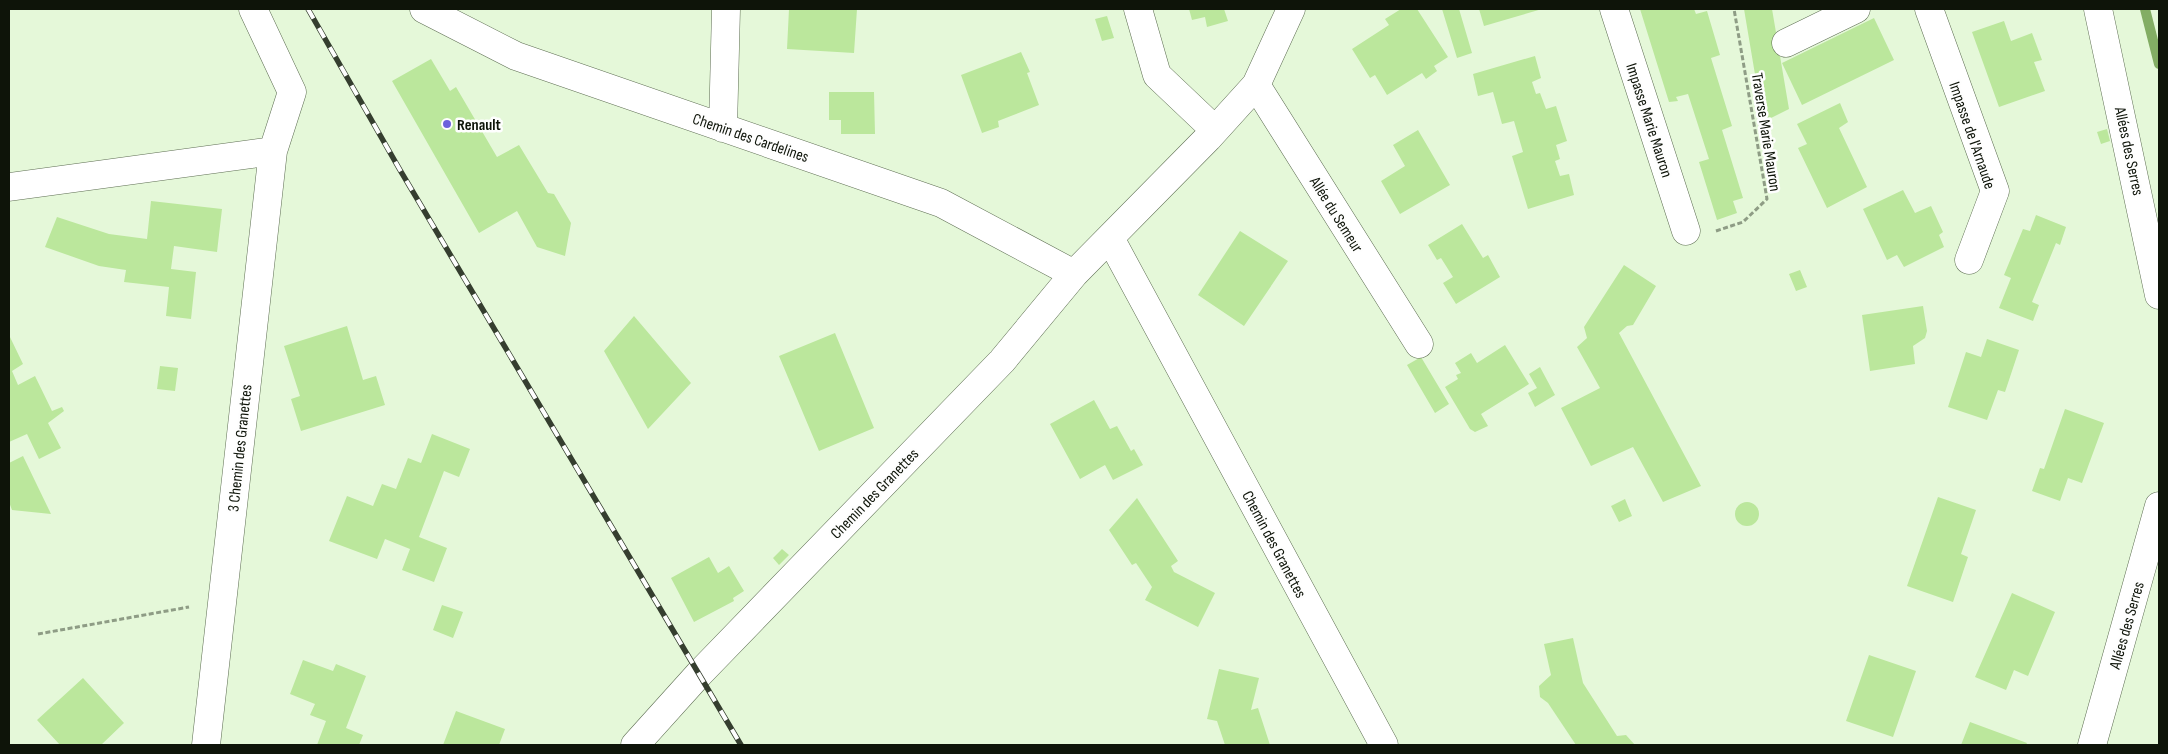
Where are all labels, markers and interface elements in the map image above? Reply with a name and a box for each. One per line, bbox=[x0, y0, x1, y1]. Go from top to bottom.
street label: Impasse Marie Mauron bbox=[1621, 61, 1676, 180]
street label: Traverse Marie Mauron bbox=[1747, 72, 1784, 193]
street label: Impasse de l'Arnaude bbox=[1944, 79, 1999, 192]
street label: Allées des Serres bbox=[2110, 104, 2147, 198]
street label: Chemin des Cardelines bbox=[690, 110, 811, 167]
place label: Renault bbox=[457, 116, 501, 135]
marker: Renault bbox=[441, 118, 453, 130]
street label: Allée du Semeur bbox=[1304, 173, 1367, 256]
street label: 3 Chemin des Granettes bbox=[224, 383, 257, 513]
street label: Chemin des Granettes bbox=[827, 445, 923, 543]
street label: Chemin des Granettes bbox=[1237, 488, 1310, 602]
street label: Allées des Serres bbox=[2106, 579, 2149, 672]

